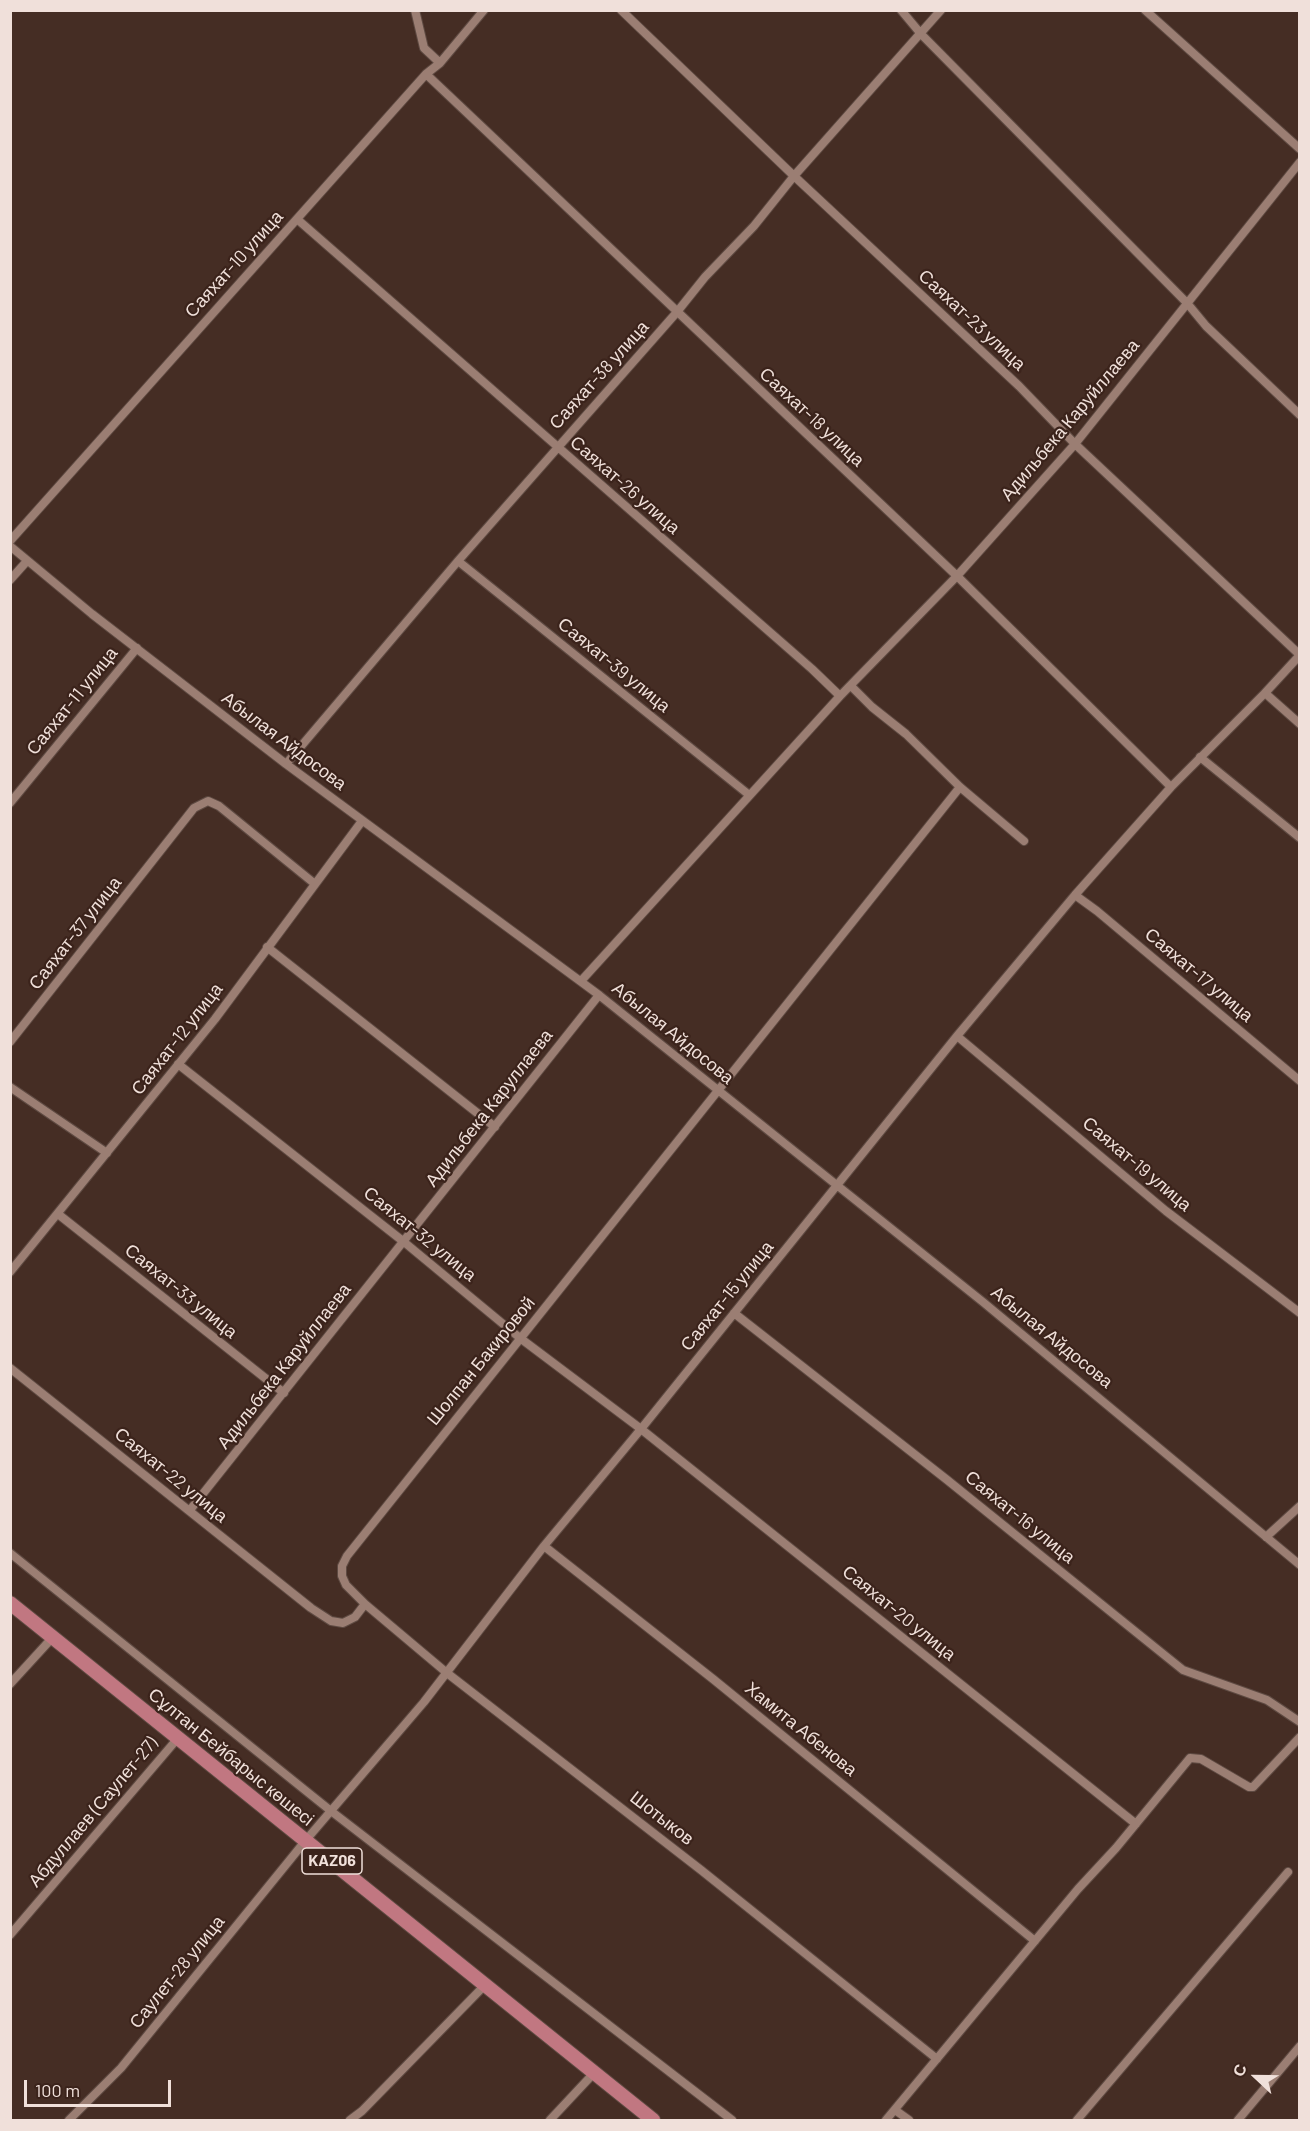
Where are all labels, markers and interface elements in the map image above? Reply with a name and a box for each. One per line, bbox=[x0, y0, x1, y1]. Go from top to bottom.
street label: Саяхат-10 улица bbox=[180, 206, 288, 322]
street label: Саяхат-23 улица bbox=[914, 265, 1030, 375]
street label: Саяхат-38 улица bbox=[545, 316, 653, 434]
street label: Адильбека Каруйллаева bbox=[996, 335, 1144, 505]
street label: Саяхат-18 улица bbox=[755, 363, 869, 471]
street label: Саяхат-26 улица bbox=[566, 431, 684, 539]
street label: Саяхат-39 улица bbox=[553, 613, 675, 717]
street label: Саяхат-11 улица bbox=[22, 643, 122, 759]
street label: Абылая Айдосова bbox=[217, 687, 351, 795]
street label: Саяхат-37 улица bbox=[24, 872, 126, 994]
street label: Саяхат-17 улица bbox=[1141, 923, 1257, 1027]
street label: Абылая Айдосова bbox=[608, 977, 738, 1089]
street label: Саяхат-12 улица bbox=[127, 979, 227, 1099]
street label: Адильбека Каруллаева bbox=[421, 1025, 557, 1191]
street label: Саяхат-19 улица bbox=[1078, 1112, 1196, 1216]
street label: Саяхат-32 улица bbox=[359, 1182, 481, 1286]
street label: Саяхат-15 улица bbox=[676, 1237, 778, 1355]
street label: Саяхат-33 улица bbox=[120, 1239, 242, 1343]
street label: Адильбека Каруйллаева bbox=[213, 1279, 355, 1453]
street label: Абылая Айдосова bbox=[987, 1281, 1117, 1393]
street label: Шолпан Бакировой bbox=[423, 1292, 539, 1430]
street label: Саяхат-22 улица bbox=[110, 1423, 232, 1527]
street label: Саяхат-16 улица bbox=[961, 1466, 1079, 1568]
street label: Саяхат-20 улица bbox=[838, 1561, 960, 1665]
street label: Хамита Абенова bbox=[741, 1677, 861, 1781]
street label: Сұлтан Бейбарыс көшесі bbox=[144, 1684, 318, 1830]
street label: Абдуллаев (Саулет-27) bbox=[24, 1733, 162, 1891]
street label: Шотыков bbox=[626, 1786, 698, 1850]
road number: KAZ06 bbox=[302, 1848, 362, 1874]
street label: Саулет-28 улица bbox=[125, 1911, 229, 2033]
north arrow bbox=[1226, 2047, 1286, 2107]
text: С bbox=[1228, 2061, 1250, 2079]
scale bar bbox=[27, 2068, 174, 2106]
text: 100 m bbox=[35, 2079, 80, 2101]

